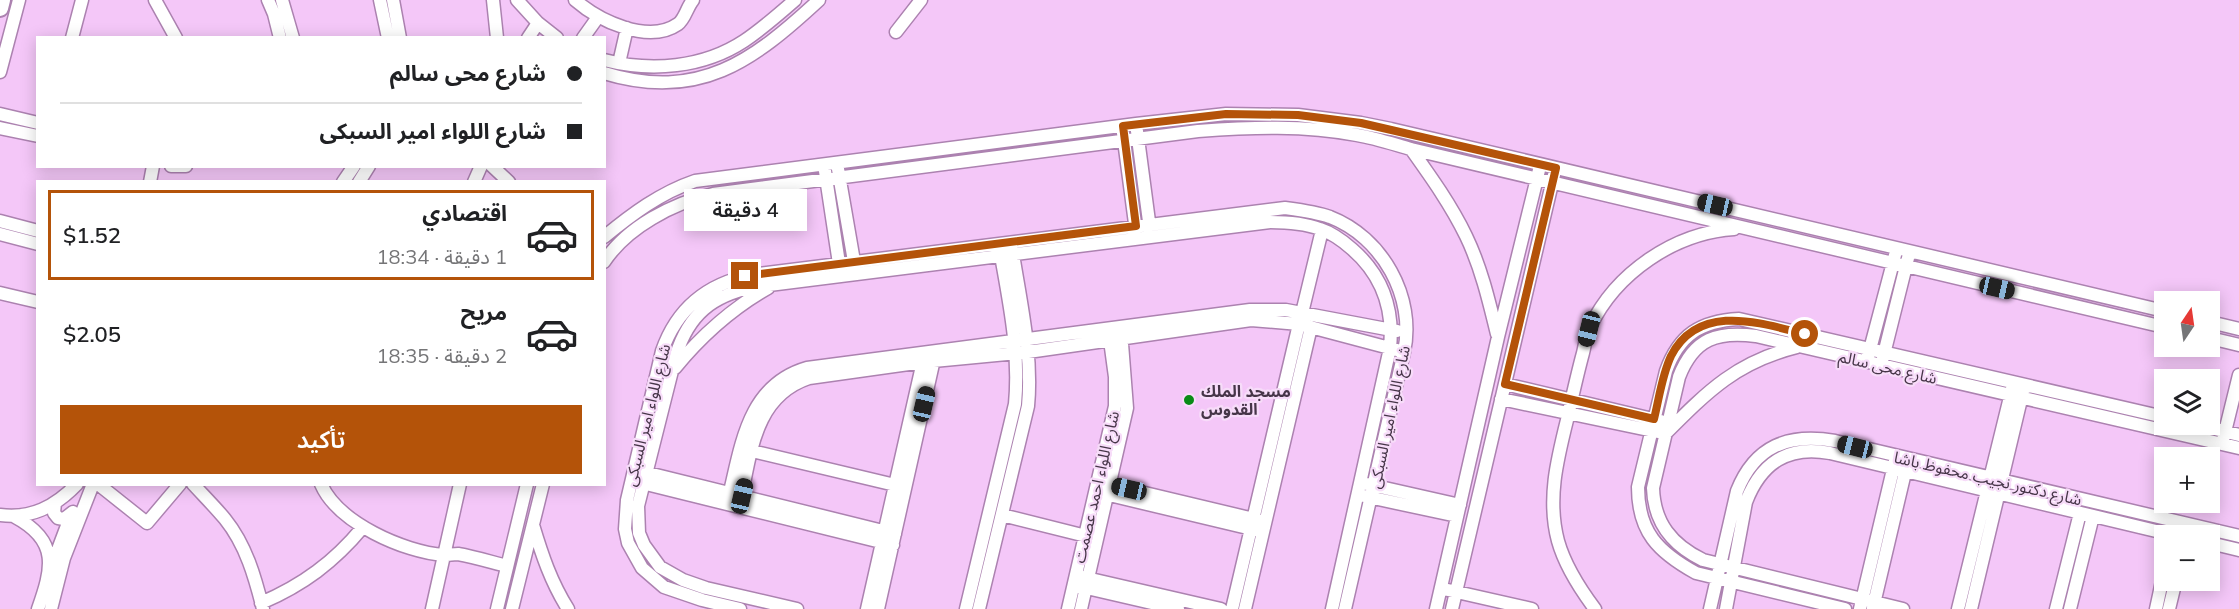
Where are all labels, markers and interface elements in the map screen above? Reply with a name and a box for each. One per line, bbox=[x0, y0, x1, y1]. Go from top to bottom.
text: شارع محى سالم bbox=[390, 59, 546, 87]
text: شارع اللواء امير السبكى bbox=[320, 117, 546, 145]
callout: 4 دقيقة bbox=[684, 189, 807, 231]
car bbox=[1695, 192, 1735, 218]
text: 4 دقيقة bbox=[713, 197, 778, 222]
text: اقتصادي bbox=[422, 199, 507, 227]
icon: car bbox=[525, 208, 579, 262]
text: $1.52 bbox=[63, 221, 121, 249]
text: 1 دقيقة · 18:34 bbox=[377, 244, 507, 269]
route end bbox=[731, 262, 758, 289]
car bbox=[1977, 275, 2017, 301]
north arrow bbox=[2154, 291, 2220, 357]
map controls bbox=[2154, 291, 2220, 591]
text: مريح bbox=[461, 298, 507, 326]
icon: car bbox=[525, 307, 579, 361]
car bbox=[1576, 309, 1602, 349]
text: $2.05 bbox=[63, 320, 121, 348]
route start bbox=[1791, 320, 1818, 347]
street label: شارع اللواء امير السبكى bbox=[620, 342, 677, 489]
text: 2 دقيقة · 18:35 bbox=[377, 343, 507, 368]
street label: شارع اللواء امير السبكى bbox=[1364, 344, 1417, 491]
street label: شارع محى سالم bbox=[1836, 346, 1939, 391]
button: layers bbox=[2154, 369, 2220, 435]
place label: مسجد الملك القدوس bbox=[1201, 381, 1291, 419]
car bbox=[911, 384, 937, 424]
marker: مسجد الملك القدوس bbox=[1182, 393, 1196, 407]
button: تأكيد bbox=[60, 405, 582, 474]
street label: شارع اللواء احمد عصمت bbox=[1069, 409, 1126, 566]
car bbox=[1835, 434, 1875, 460]
street label: شارع دكتور نجيب محفوظ باشا bbox=[1891, 447, 2084, 512]
button: + bbox=[2154, 447, 2220, 513]
car bbox=[729, 476, 755, 516]
car bbox=[1109, 476, 1149, 502]
button: − bbox=[2154, 525, 2220, 591]

